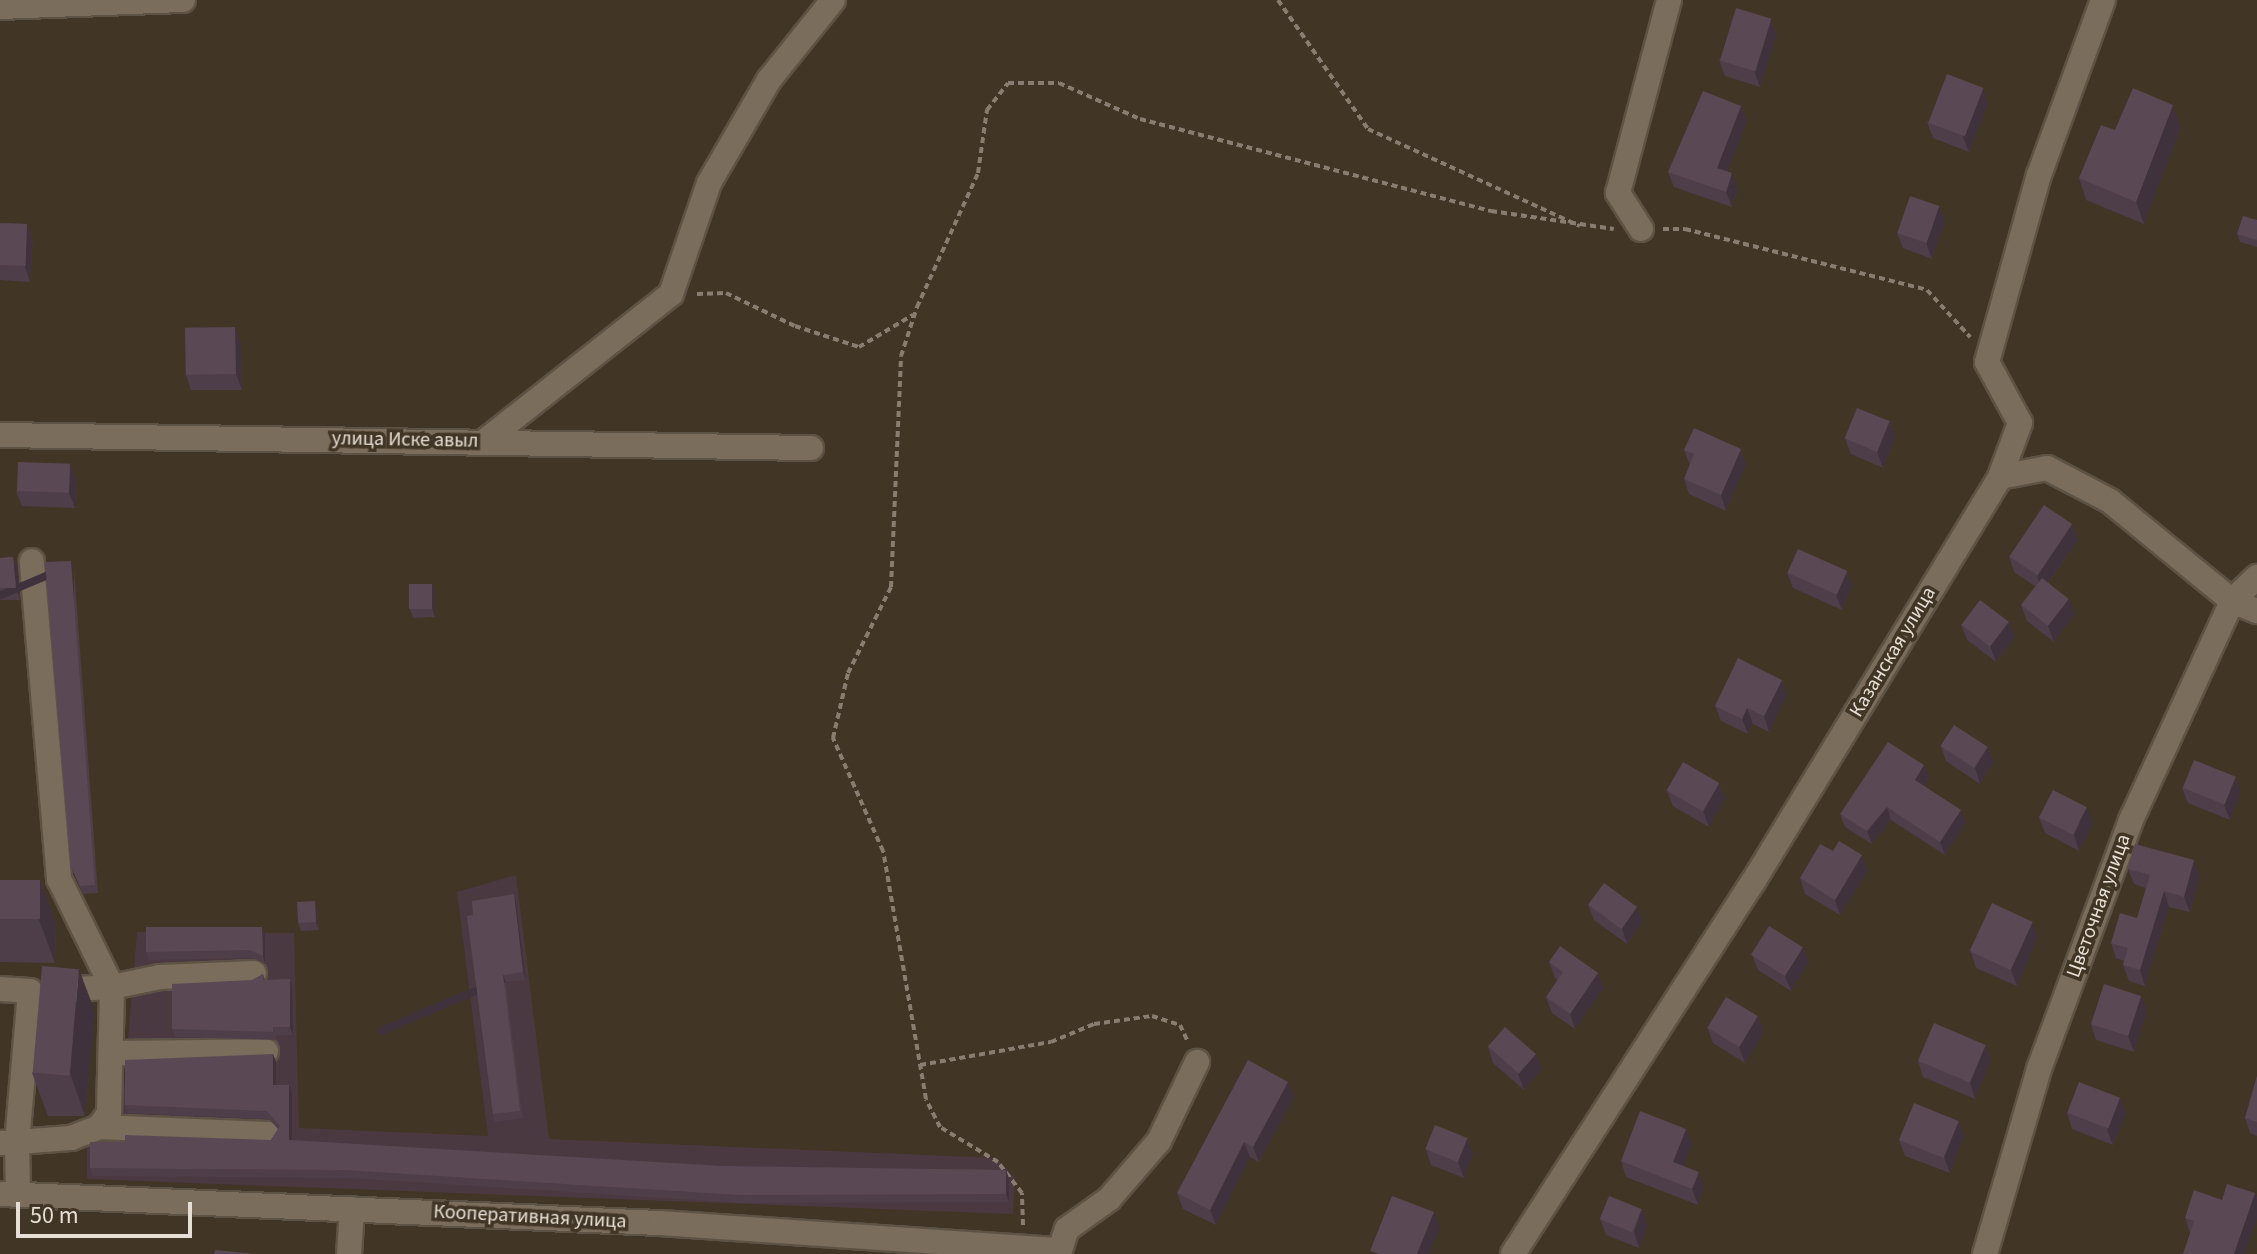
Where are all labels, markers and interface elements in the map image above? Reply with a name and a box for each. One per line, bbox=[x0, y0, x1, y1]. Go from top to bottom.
street label: улица Иске авыл bbox=[332, 427, 478, 453]
street label: Казанская улица bbox=[1845, 583, 1941, 721]
street label: Цветочная улица bbox=[2062, 831, 2136, 981]
scale bar bbox=[20, 1186, 196, 1236]
text: 50 m bbox=[30, 1198, 79, 1233]
street label: Кооперативная улица bbox=[433, 1200, 627, 1234]

